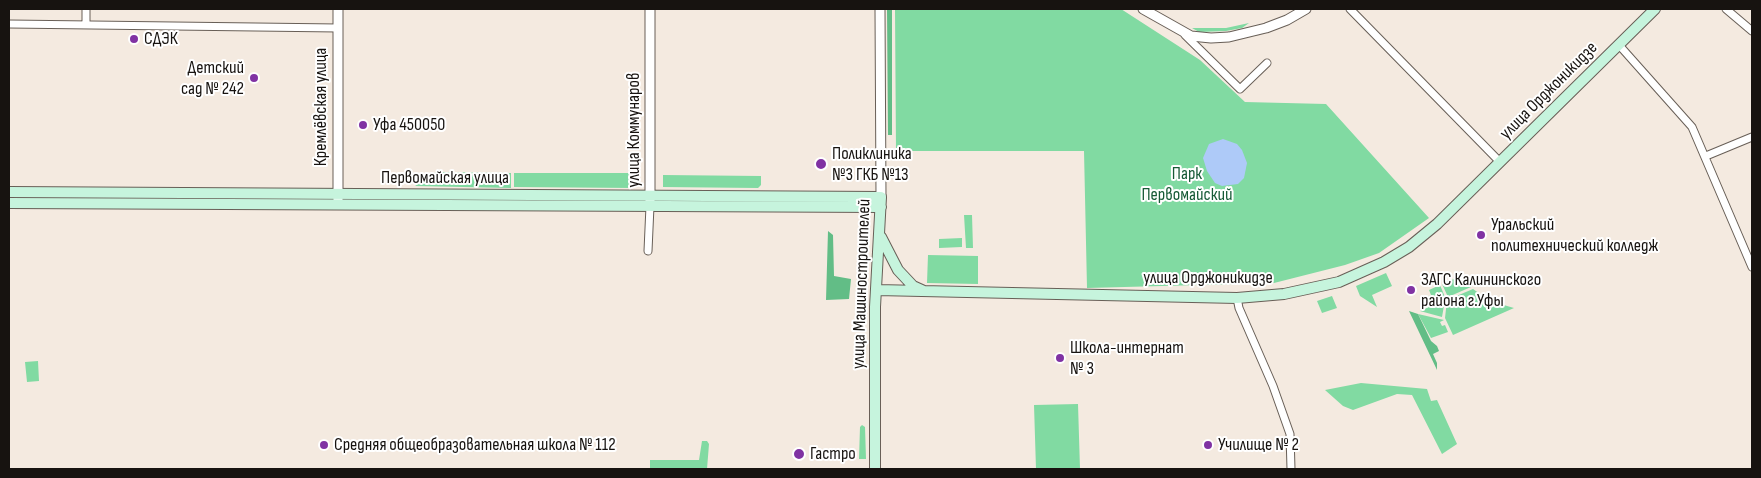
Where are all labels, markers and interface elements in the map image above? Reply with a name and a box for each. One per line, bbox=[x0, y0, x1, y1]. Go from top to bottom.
place label: СДЭК bbox=[144, 28, 178, 50]
marker: СДЭК bbox=[128, 33, 140, 45]
street label: улица Орджоникидзе bbox=[1496, 38, 1602, 144]
street label: Кремлёвская улица bbox=[310, 48, 332, 166]
place label: Детский сад № 242 bbox=[181, 57, 244, 100]
marker: Детский сад № 242 bbox=[248, 72, 260, 84]
street label: улица Коммунаров bbox=[623, 73, 645, 187]
place label: Уфа 450050 bbox=[373, 114, 445, 136]
marker: Уфа 450050 bbox=[357, 119, 369, 131]
place label: Поликлиника №3 ГКБ №13 bbox=[832, 143, 912, 186]
marker: Поликлиника №3 ГКБ №13 bbox=[814, 157, 828, 171]
park label: Парк Первомайский bbox=[1141, 163, 1233, 205]
street label: Первомайская улица bbox=[381, 167, 509, 189]
street label: улица Машиностроителей bbox=[848, 198, 876, 370]
place label: Уральский политехнический колледж bbox=[1491, 214, 1658, 256]
marker: Уральский политехнический колледж bbox=[1475, 229, 1487, 241]
street label: улица Орджоникидзе bbox=[1143, 267, 1273, 289]
place label: ЗАГС Калининского района г.Уфы bbox=[1421, 269, 1541, 312]
marker: ЗАГС Калининского района г.Уфы bbox=[1405, 284, 1417, 296]
place label: Школа-интернат № 3 bbox=[1070, 337, 1184, 379]
marker: Школа-интернат № 3 bbox=[1054, 352, 1066, 364]
place label: Средняя общеобразовательная школа № 112 bbox=[334, 434, 616, 456]
place label: Училище № 2 bbox=[1218, 434, 1299, 456]
marker: Средняя общеобразовательная школа № 112 bbox=[318, 439, 330, 451]
marker: Училище № 2 bbox=[1202, 439, 1214, 451]
place label: Гастро bbox=[810, 443, 856, 465]
marker: Гастро bbox=[792, 447, 806, 461]

